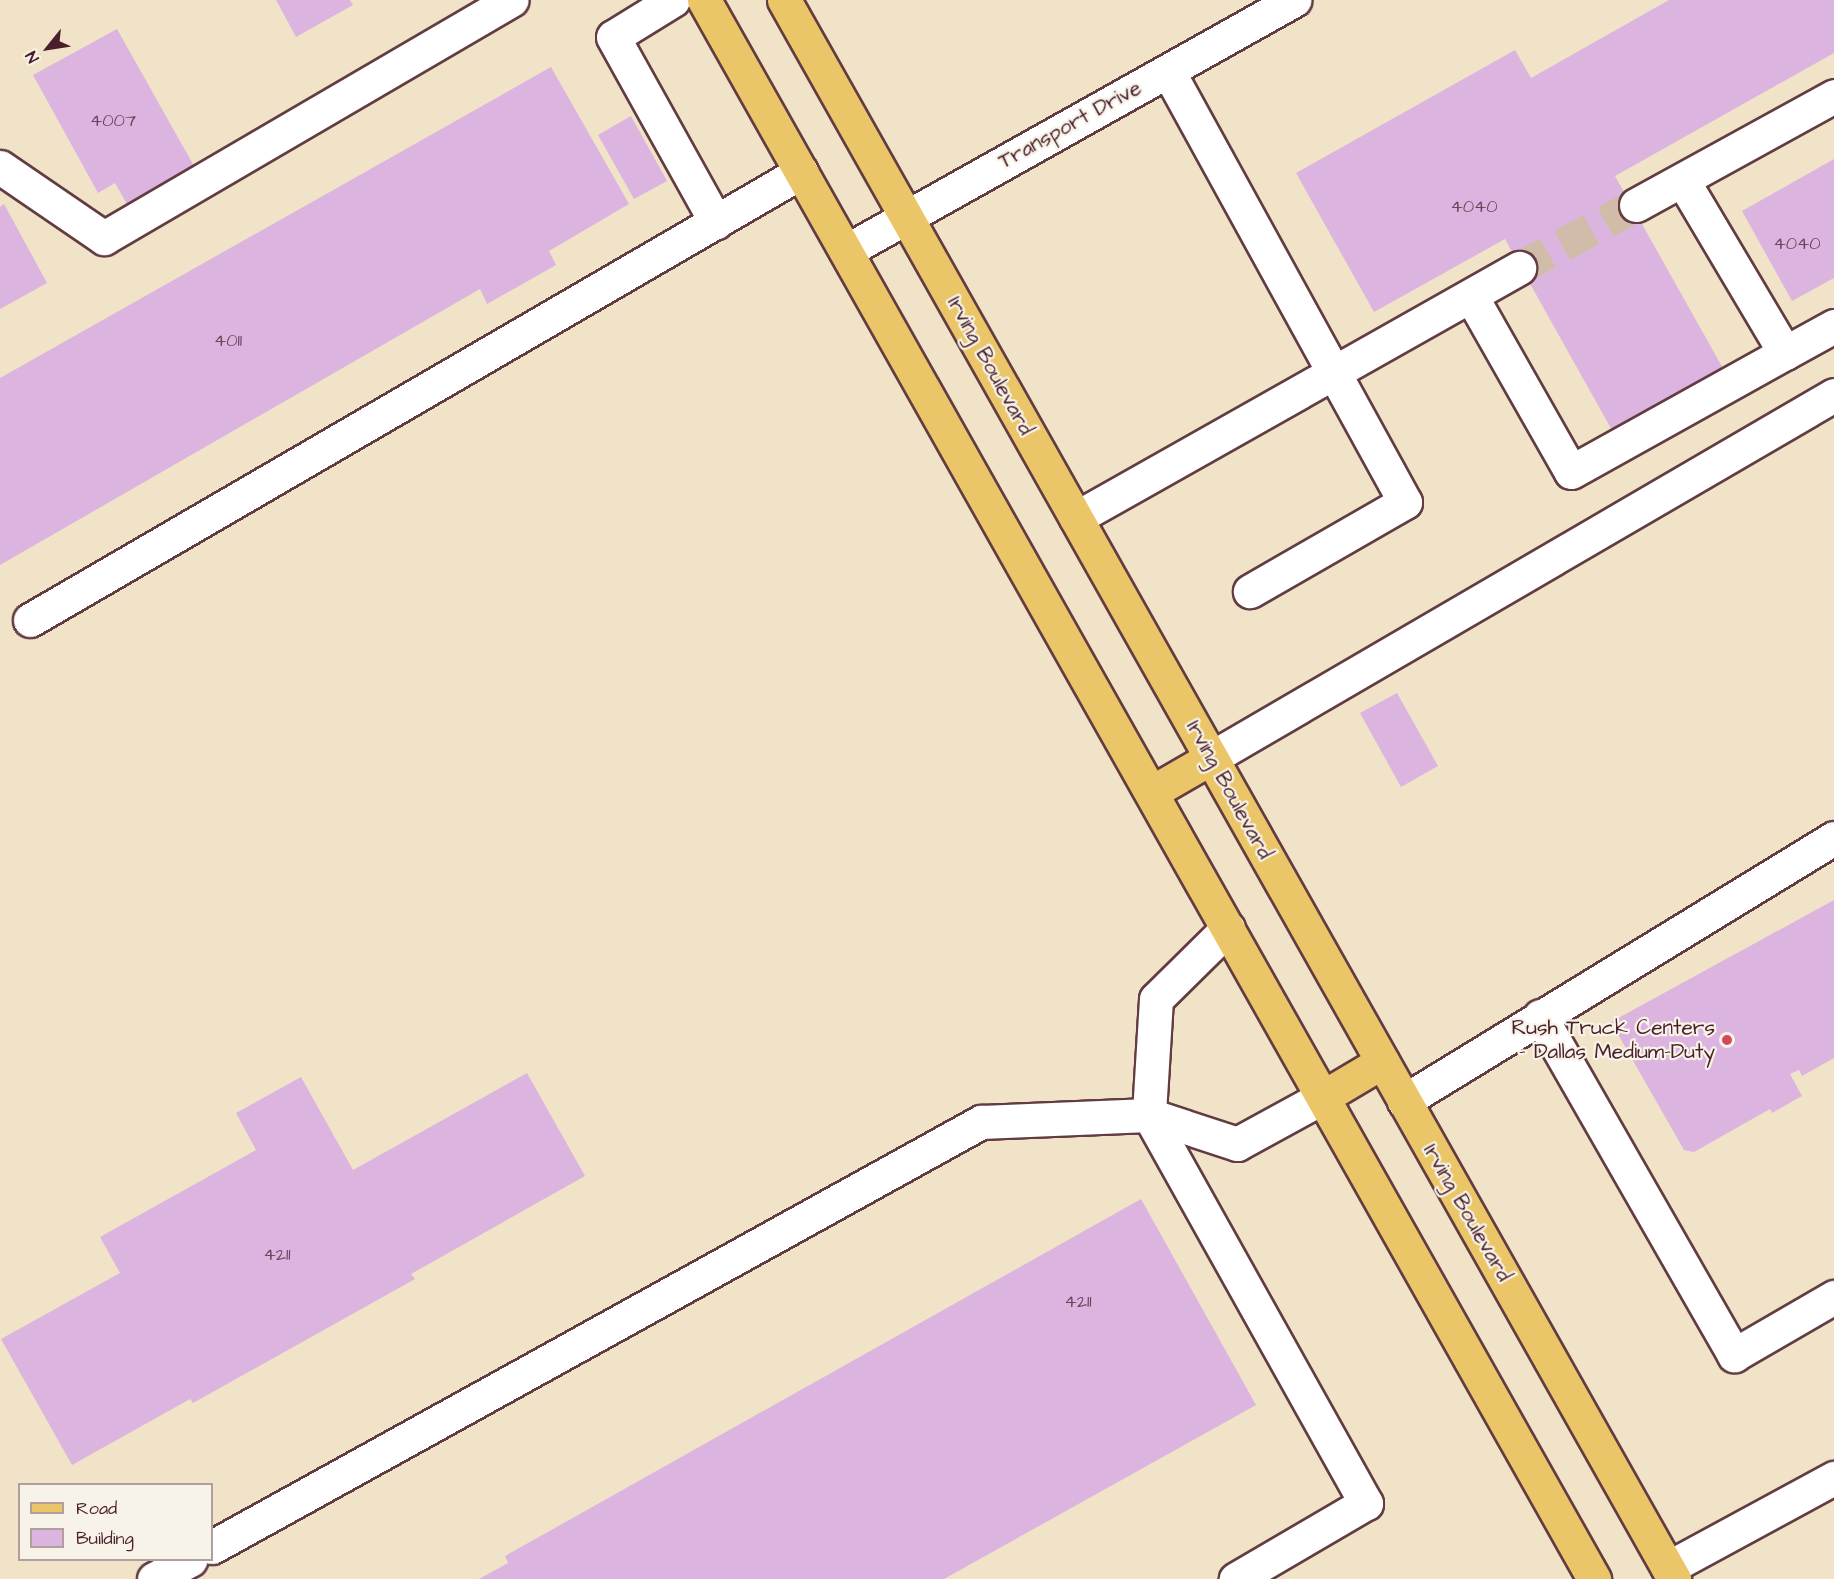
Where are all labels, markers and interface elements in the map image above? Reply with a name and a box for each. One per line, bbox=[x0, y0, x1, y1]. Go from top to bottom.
north arrow bbox=[18, 18, 78, 78]
text: N bbox=[20, 47, 44, 67]
street label: Transport Drive bbox=[994, 75, 1146, 175]
house number: 4007 bbox=[90, 110, 136, 132]
house number: 4040 bbox=[1450, 196, 1498, 218]
house number: 4040 bbox=[1773, 233, 1821, 255]
street label: Irving Boulevard bbox=[942, 292, 1038, 440]
house number: 4011 bbox=[214, 330, 242, 352]
street label: Irving Boulevard bbox=[1181, 716, 1277, 864]
place label: Rush Truck Centers – Dallas Medium-Duty bbox=[1511, 1015, 1715, 1065]
marker: Rush Truck Centers – Dallas Medium-Duty bbox=[1720, 1033, 1734, 1047]
street label: Irving Boulevard bbox=[1417, 1140, 1517, 1286]
house number: 4211 bbox=[263, 1244, 291, 1266]
house number: 4211 bbox=[1064, 1291, 1092, 1313]
legend bbox=[18, 1483, 213, 1561]
text: Road bbox=[76, 1496, 117, 1521]
text: Building bbox=[76, 1526, 134, 1551]

